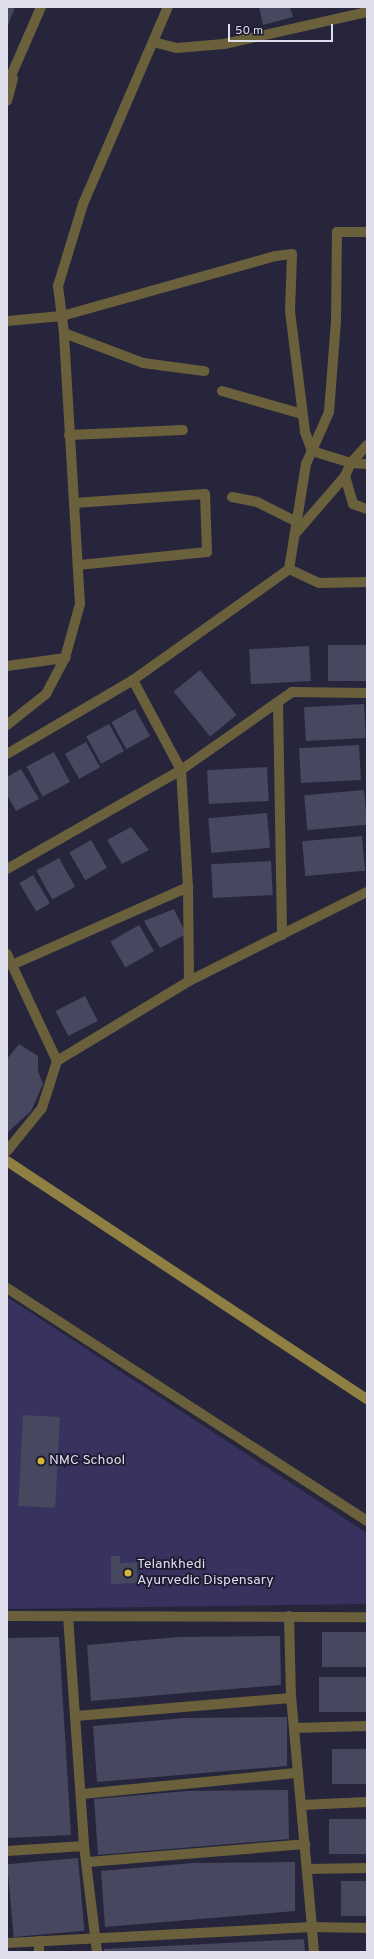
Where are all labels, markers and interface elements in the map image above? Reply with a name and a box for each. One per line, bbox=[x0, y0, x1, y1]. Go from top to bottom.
scale bar bbox=[230, 16, 335, 42]
text: 50 m bbox=[235, 23, 263, 39]
place label: NMC School bbox=[49, 1453, 125, 1469]
marker: NMC School bbox=[36, 1456, 46, 1466]
place label: Telankhedi Ayurvedic Dispensary bbox=[137, 1557, 274, 1590]
marker: Telankhedi Ayurvedic Dispensary bbox=[122, 1567, 134, 1579]

